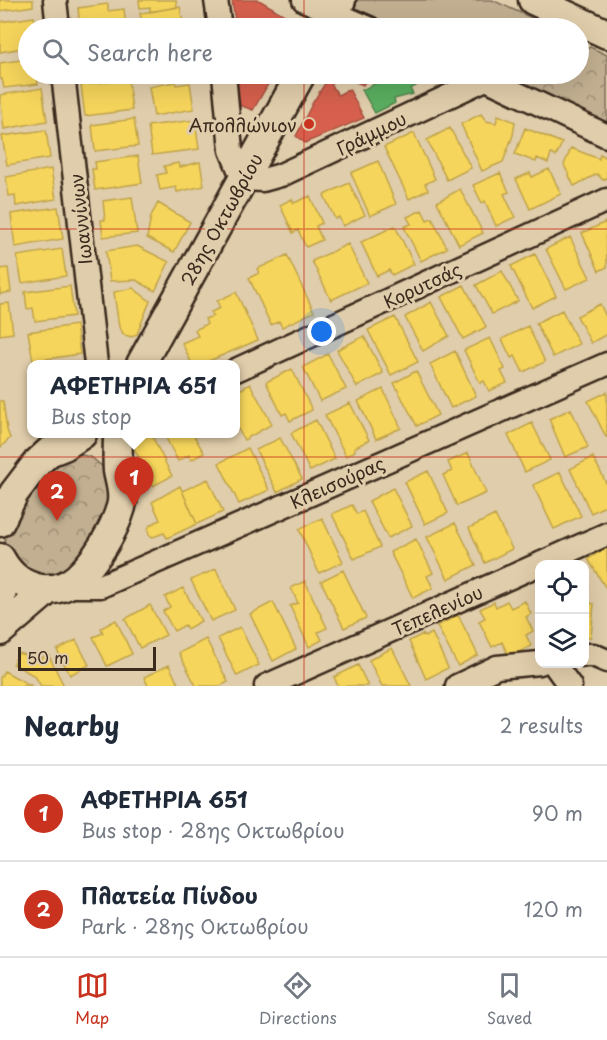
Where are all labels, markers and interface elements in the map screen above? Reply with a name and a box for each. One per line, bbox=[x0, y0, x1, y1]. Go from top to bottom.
search box bbox=[18, 18, 589, 84]
icon: search bbox=[39, 35, 72, 68]
text: Search here bbox=[87, 35, 213, 68]
street label: Γράμμου bbox=[331, 104, 411, 162]
place label: Απολλώνιον bbox=[189, 111, 297, 138]
marker: Απολλώνιον bbox=[302, 117, 316, 131]
street label: 28ης Οκτωβρίου bbox=[173, 148, 269, 290]
street label: Ιωαννίνων bbox=[62, 172, 98, 266]
street label: Κορυτσάς bbox=[379, 255, 465, 315]
your location bbox=[307, 317, 336, 346]
popup bbox=[27, 360, 240, 438]
text: ΑΦΕΤΗΡΙΑ 651 bbox=[50, 368, 217, 401]
text: Bus stop bbox=[50, 401, 132, 431]
street label: Κλεισούρας bbox=[285, 449, 389, 515]
pin: 1 bbox=[114, 458, 154, 507]
pin: 2 bbox=[38, 472, 76, 521]
map controls bbox=[535, 560, 589, 668]
button: locate bbox=[535, 560, 589, 614]
street label: Τεπελενίου bbox=[387, 578, 487, 642]
button: layers bbox=[535, 614, 589, 668]
scale bar bbox=[18, 644, 156, 672]
text: 50 m bbox=[27, 645, 68, 669]
text: Nearby bbox=[24, 706, 119, 745]
text: 2 results bbox=[500, 710, 583, 740]
text: ΑΦΕΤΗΡΙΑ 651 bbox=[81, 782, 247, 815]
text: 1 bbox=[39, 798, 48, 828]
text: 90 m bbox=[532, 798, 583, 828]
text: Bus stop · 28ης Οκτωβρίου bbox=[81, 815, 345, 845]
text: Πλατεία Πίνδου bbox=[81, 878, 258, 911]
text: 2 bbox=[36, 894, 51, 924]
text: 120 m bbox=[524, 894, 583, 924]
text: Park · 28ης Οκτωβρίου bbox=[81, 911, 309, 941]
tab: Map bbox=[75, 969, 109, 1029]
tab: Directions bbox=[259, 969, 337, 1029]
tab: Saved bbox=[487, 969, 532, 1029]

